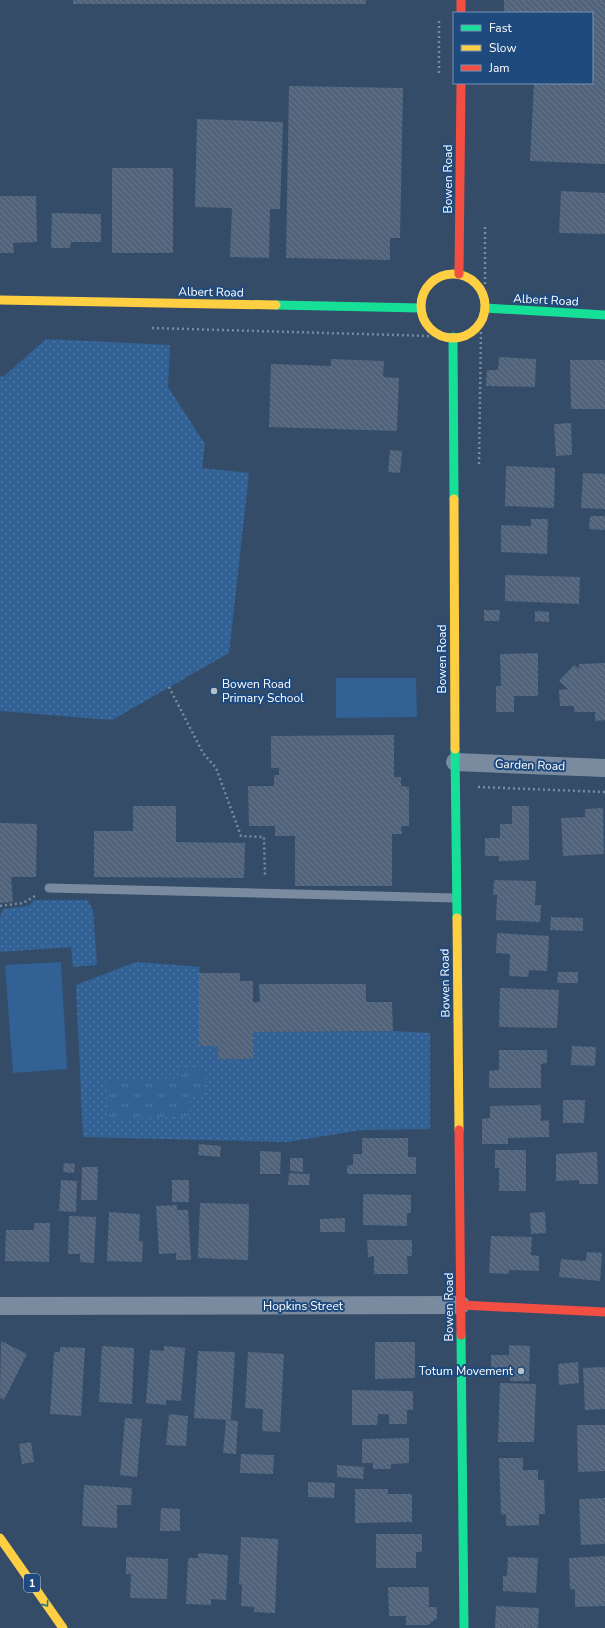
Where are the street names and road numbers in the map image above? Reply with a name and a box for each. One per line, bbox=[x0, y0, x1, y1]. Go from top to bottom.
street label: Bowen Road bbox=[440, 145, 456, 213]
street label: Albert Road bbox=[178, 283, 244, 301]
street label: Albert Road bbox=[513, 290, 579, 310]
street label: Bowen Road bbox=[434, 625, 450, 693]
street label: Garden Road bbox=[494, 756, 566, 774]
street label: Bowen Road bbox=[436, 948, 454, 1018]
street label: Bowen Road bbox=[441, 1273, 457, 1341]
street label: Hopkins Street bbox=[263, 1298, 344, 1314]
road number: 1 bbox=[24, 1574, 40, 1592]

